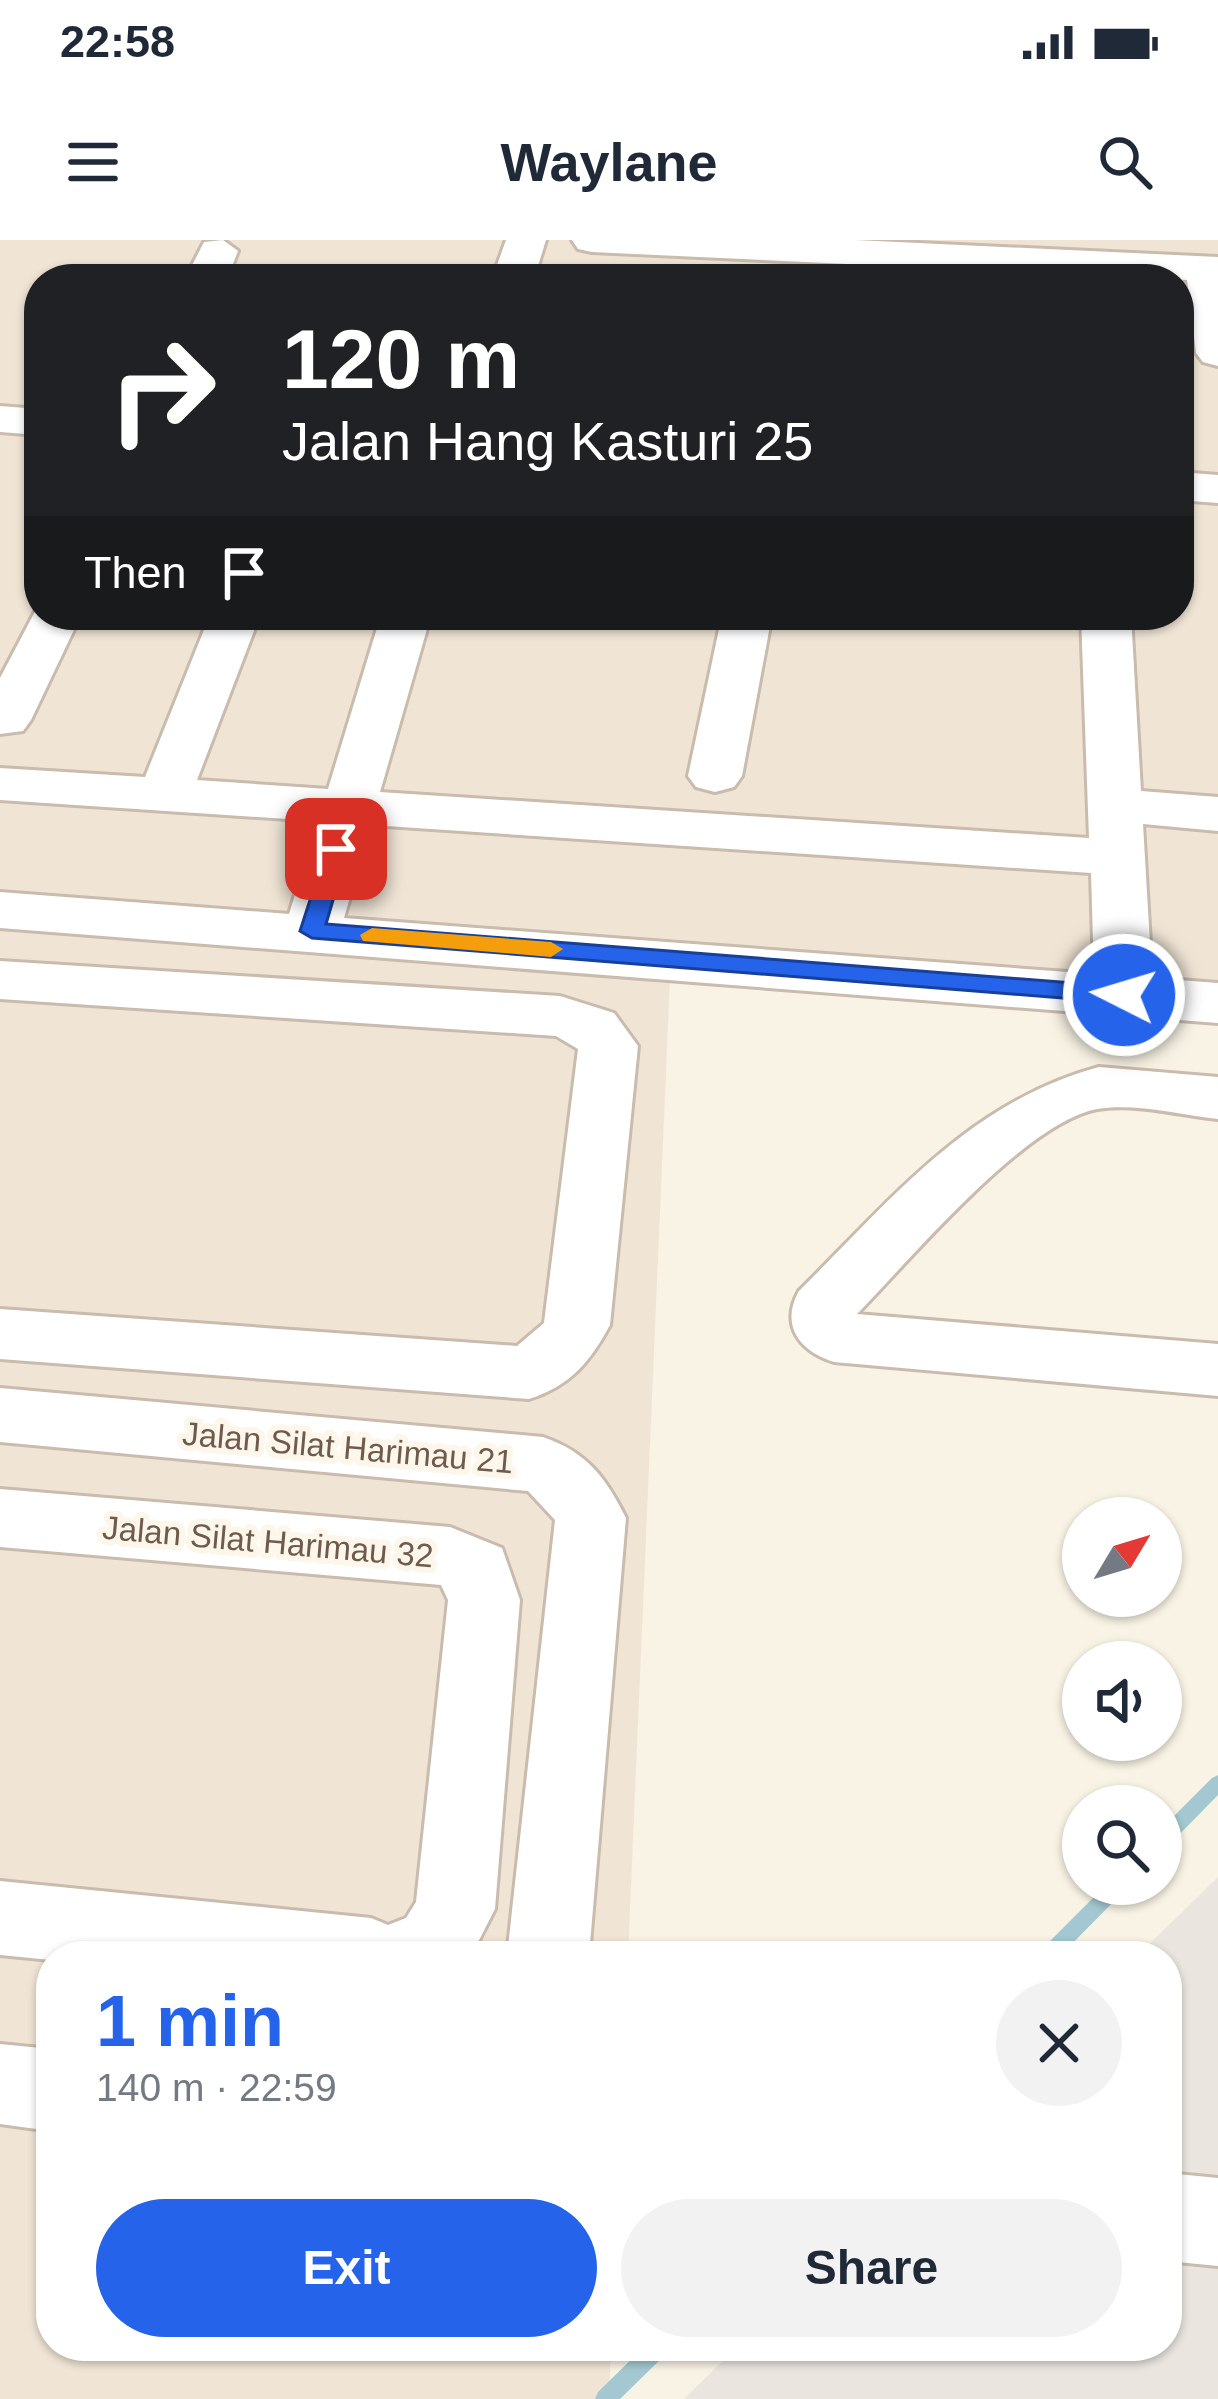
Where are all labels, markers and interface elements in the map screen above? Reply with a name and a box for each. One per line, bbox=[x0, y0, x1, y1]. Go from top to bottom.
text: 22:58 bbox=[60, 16, 175, 67]
icon: menu bbox=[60, 129, 126, 195]
icon: search bbox=[1092, 129, 1158, 195]
text: Waylane bbox=[500, 132, 718, 192]
icon: right bbox=[84, 312, 240, 468]
text: 120 m bbox=[282, 312, 520, 406]
text: Jalan Hang Kasturi 25 bbox=[282, 411, 813, 471]
icon: arrive bbox=[211, 540, 277, 606]
text: Then bbox=[84, 547, 187, 598]
pin bbox=[285, 798, 387, 900]
icon: arrive bbox=[303, 816, 369, 882]
position arrow bbox=[1061, 932, 1187, 1058]
street label: Jalan Silat Harimau 21 bbox=[181, 1415, 515, 1480]
north arrow bbox=[1062, 1497, 1182, 1617]
map controls bbox=[1062, 1497, 1182, 1905]
street label: Jalan Silat Harimau 32 bbox=[101, 1509, 435, 1574]
button: sound bbox=[1062, 1641, 1182, 1761]
button: search bbox=[1062, 1785, 1182, 1905]
button: close bbox=[996, 1980, 1122, 2106]
text: 1 min bbox=[96, 1981, 284, 2061]
text: 140 m · 22:59 bbox=[96, 2066, 337, 2109]
button: Exit bbox=[96, 2199, 597, 2337]
button: Share bbox=[621, 2199, 1122, 2337]

